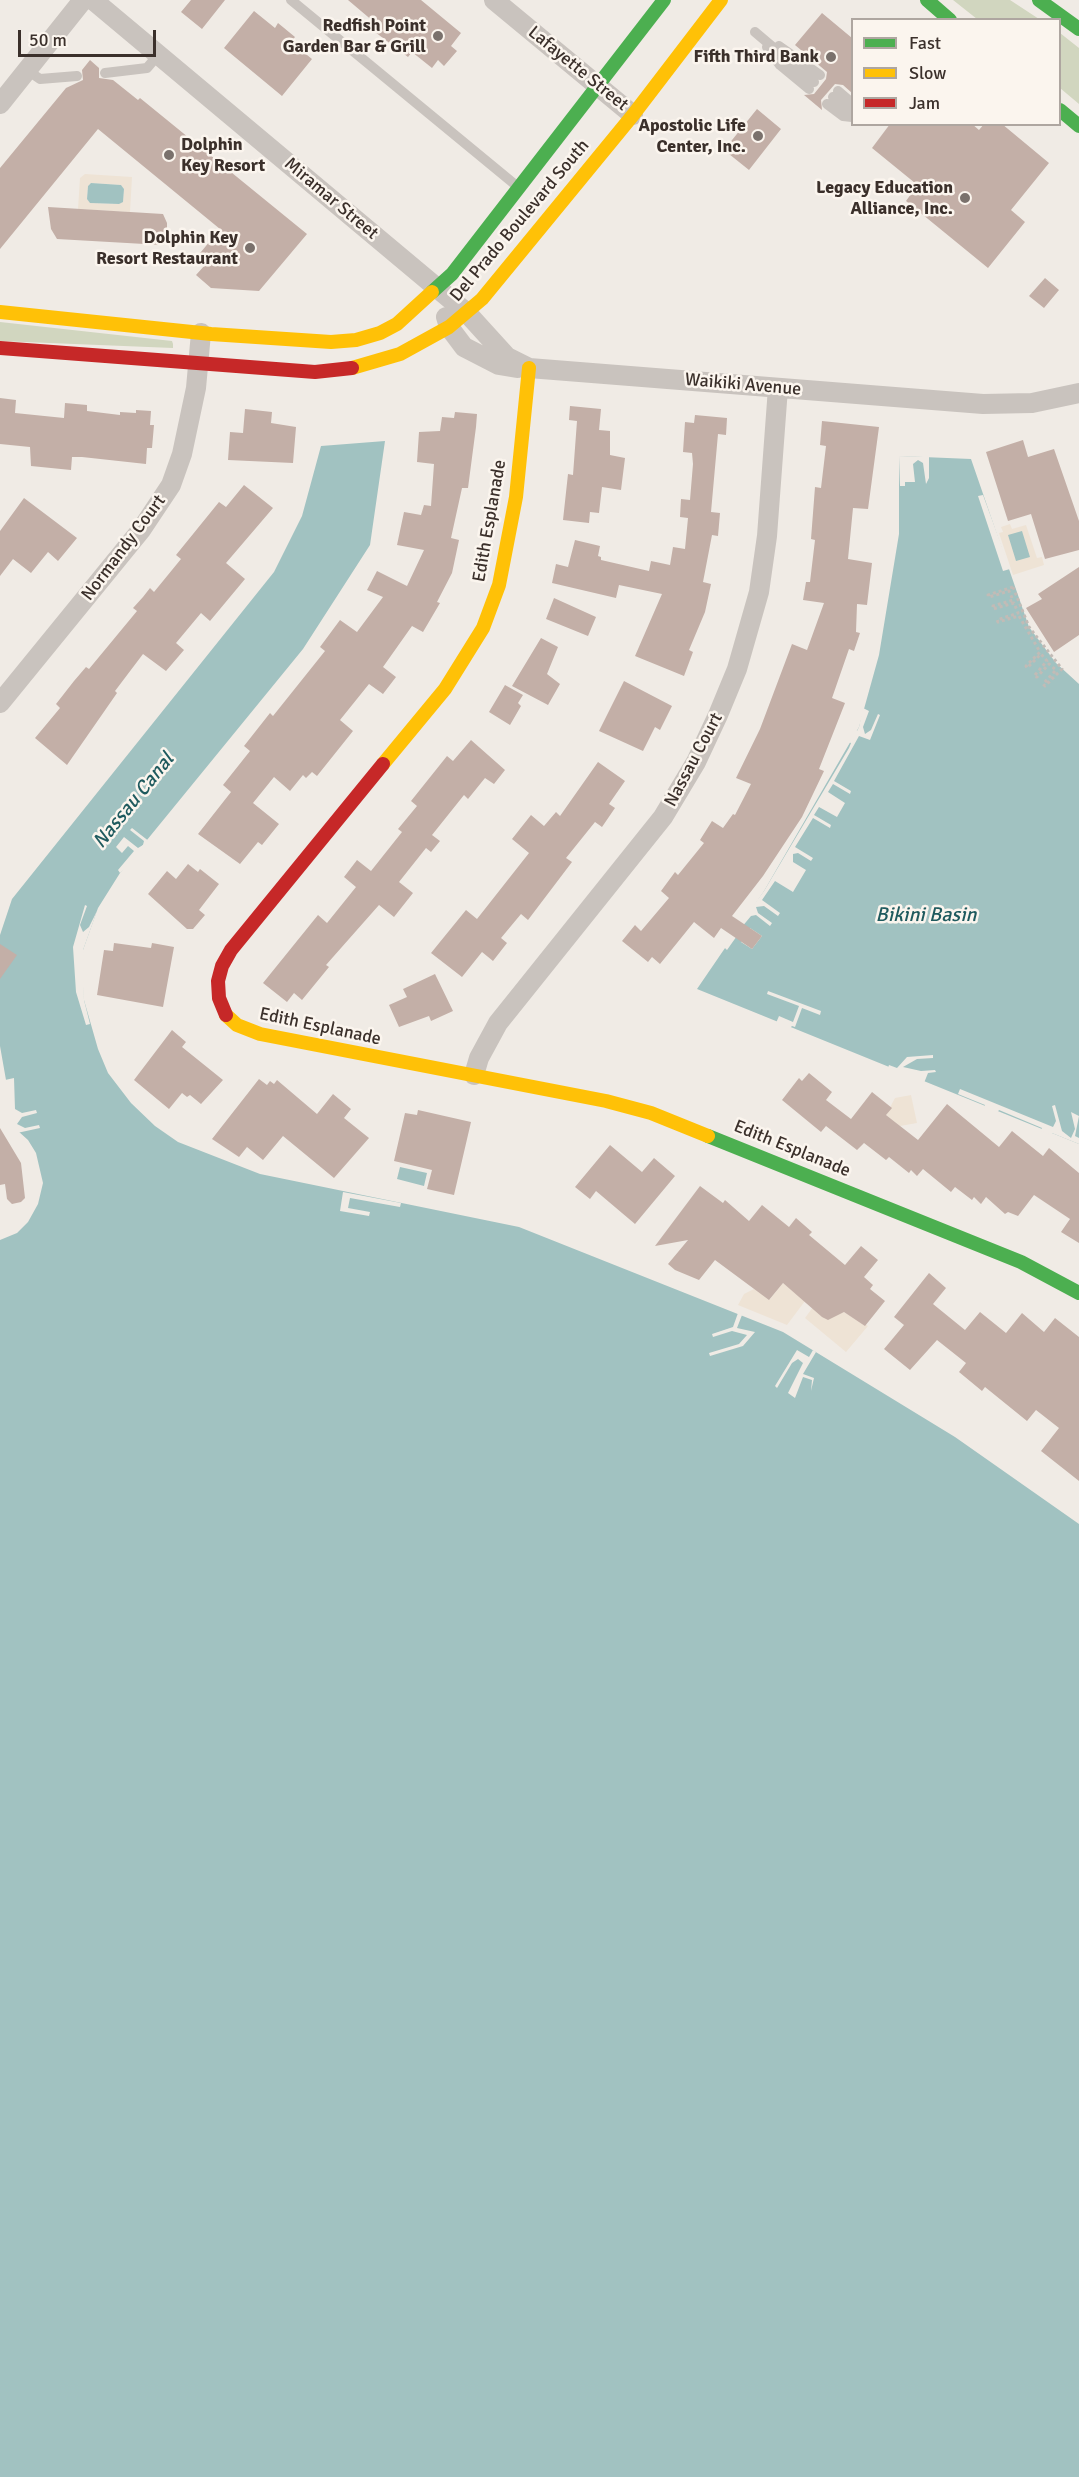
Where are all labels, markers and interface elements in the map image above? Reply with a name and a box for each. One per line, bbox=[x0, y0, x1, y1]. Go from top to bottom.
place label: Redfish Point Garden Bar & Grill bbox=[283, 15, 426, 57]
scale bar bbox=[21, 18, 159, 56]
legend bbox=[851, 18, 1061, 126]
street label: Lafayette Street bbox=[523, 22, 633, 116]
text: 50 m bbox=[29, 29, 67, 51]
marker: Redfish Point Garden Bar & Grill bbox=[431, 29, 445, 43]
text: Fast bbox=[909, 32, 941, 54]
place label: Fifth Third Bank bbox=[694, 46, 819, 68]
marker: Fifth Third Bank bbox=[824, 50, 838, 64]
text: Slow bbox=[909, 62, 946, 84]
text: Jam bbox=[909, 92, 940, 114]
place label: Apostolic Life Center, Inc. bbox=[638, 115, 746, 158]
marker: Apostolic Life Center, Inc. bbox=[751, 129, 765, 143]
place label: Dolphin Key Resort bbox=[181, 134, 265, 176]
street label: Del Prado Boulevard South bbox=[446, 136, 594, 306]
marker: Dolphin Key Resort bbox=[162, 148, 176, 162]
street label: Miramar Street bbox=[280, 153, 382, 245]
place label: Legacy Education Alliance, Inc. bbox=[816, 177, 953, 219]
marker: Legacy Education Alliance, Inc. bbox=[958, 191, 972, 205]
place label: Dolphin Key Resort Restaurant bbox=[96, 227, 238, 270]
marker: Dolphin Key Resort Restaurant bbox=[243, 241, 257, 255]
street label: Waikiki Avenue bbox=[684, 369, 802, 401]
street label: Edith Esplanade bbox=[469, 458, 511, 584]
street label: Normandy Court bbox=[77, 491, 171, 605]
street label: Nassau Court bbox=[660, 709, 728, 811]
water label: Nassau Canal bbox=[88, 748, 180, 854]
water label: Bikini Basin bbox=[876, 904, 976, 928]
street label: Edith Esplanade bbox=[257, 1004, 383, 1050]
street label: Edith Esplanade bbox=[731, 1116, 853, 1182]

